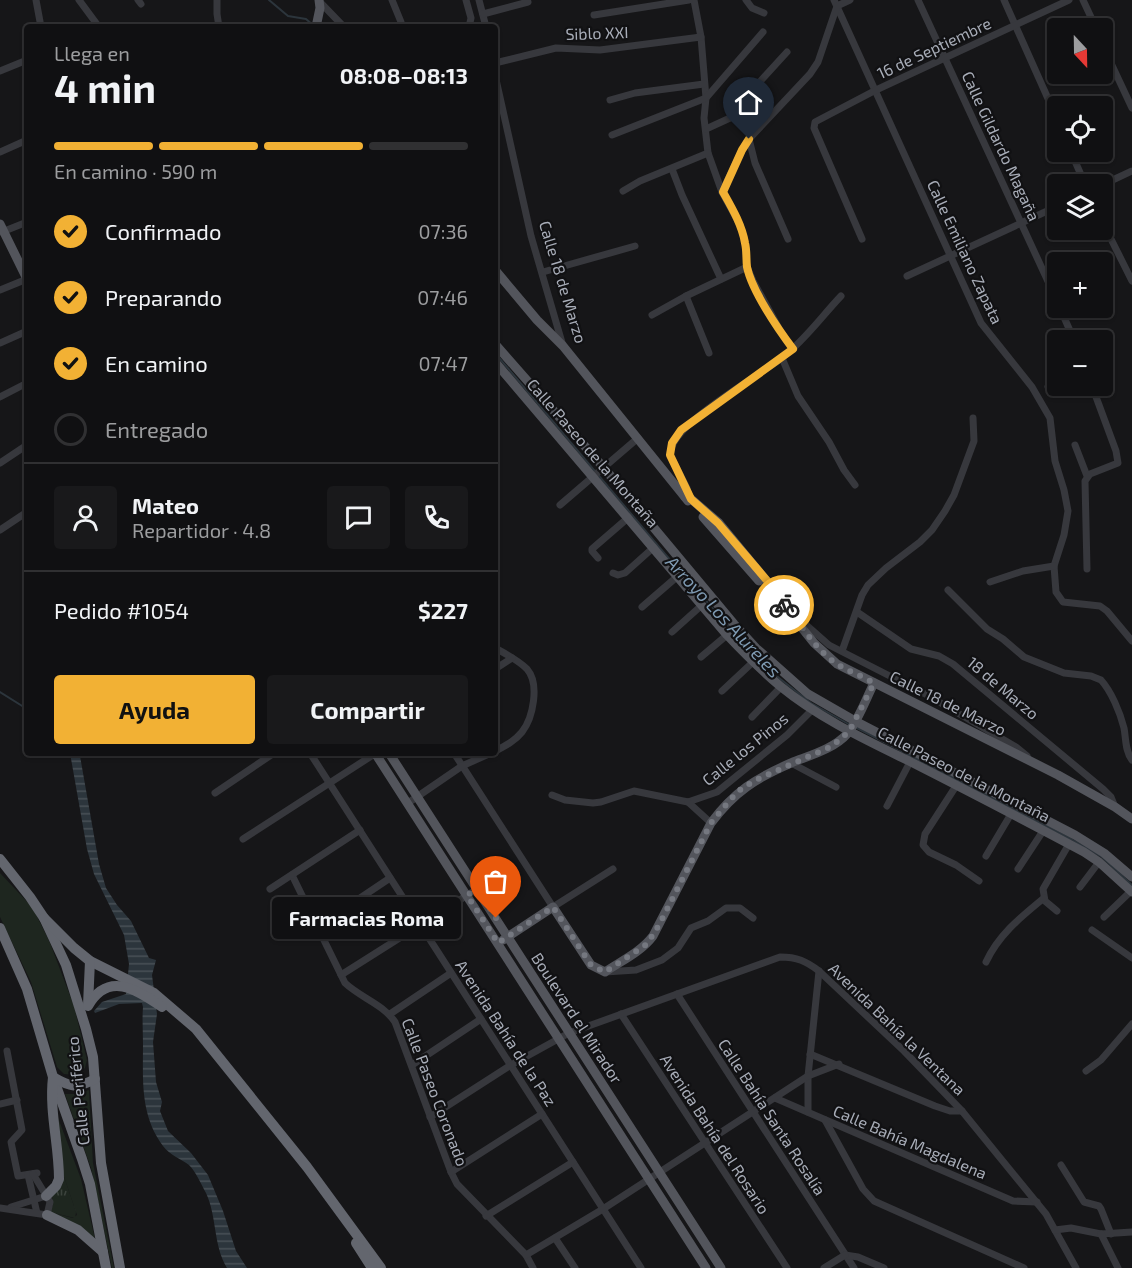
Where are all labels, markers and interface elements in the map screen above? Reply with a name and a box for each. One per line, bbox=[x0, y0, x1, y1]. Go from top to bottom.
street label: 16 de Septiembre bbox=[874, 13, 994, 82]
north arrow bbox=[1047, 18, 1113, 84]
map controls bbox=[1047, 18, 1113, 396]
street label: Siblo XXI bbox=[565, 22, 629, 43]
text: Llega en bbox=[54, 41, 130, 65]
text: 08:08–08:13 bbox=[340, 62, 468, 88]
text: 4 min bbox=[54, 64, 156, 111]
street label: Calle Gildardo Magaña bbox=[958, 68, 1044, 224]
pin bbox=[723, 77, 774, 139]
icon: home bbox=[732, 86, 765, 119]
button: locate bbox=[1047, 96, 1113, 162]
text: En camino · 590 m bbox=[54, 159, 217, 183]
button: layers bbox=[1047, 174, 1113, 240]
street label: Calle Emiliano Zapata bbox=[924, 177, 1007, 327]
icon: check bbox=[54, 215, 87, 248]
text: Confirmado bbox=[105, 218, 221, 244]
street label: Calle 18 de Marzo bbox=[536, 218, 591, 345]
text: 07:36 bbox=[418, 219, 468, 243]
button: + bbox=[1047, 252, 1113, 318]
icon: check bbox=[54, 281, 87, 314]
text: Preparando bbox=[105, 284, 222, 310]
text: 07:46 bbox=[417, 285, 468, 309]
button: − bbox=[1047, 330, 1113, 396]
icon: check bbox=[54, 347, 87, 380]
text: En camino bbox=[105, 350, 208, 376]
text: 07:47 bbox=[418, 351, 468, 375]
street label: Calle Paseo de la Montaña bbox=[524, 374, 663, 531]
text: Entregado bbox=[105, 416, 208, 442]
button: person bbox=[54, 486, 117, 549]
button: chat bbox=[327, 486, 390, 549]
button: phone bbox=[405, 486, 468, 549]
text: Mateo bbox=[132, 492, 199, 518]
text: Repartidor · 4.8 bbox=[132, 518, 271, 542]
water label: Arroyo Los Alureles bbox=[661, 550, 786, 682]
courier bbox=[754, 575, 814, 635]
icon: bike bbox=[768, 589, 801, 622]
text: Pedido #1054 bbox=[54, 597, 189, 623]
text: $227 bbox=[418, 597, 468, 623]
street label: 18 de Marzo bbox=[964, 652, 1043, 723]
street label: Calle 18 de Marzo bbox=[887, 666, 1009, 739]
button: Ayuda bbox=[54, 675, 255, 744]
button: Compartir bbox=[267, 675, 468, 744]
street label: Calle los Pinos bbox=[698, 708, 791, 789]
street label: Calle Paseo de la Montaña bbox=[875, 722, 1054, 825]
pin bbox=[470, 856, 521, 918]
icon: bag bbox=[479, 865, 512, 898]
callout: Farmacias Roma bbox=[271, 897, 460, 939]
text: Farmacias Roma bbox=[289, 906, 444, 930]
street label: Boulevard el Mirador bbox=[528, 949, 627, 1087]
street label: Avenida Bahía de la Paz bbox=[452, 956, 561, 1109]
street label: Avenida Bahía la Ventana bbox=[825, 958, 970, 1099]
street label: Calle Paseo Coronado bbox=[398, 1015, 472, 1168]
street label: Calle Bahía Santa Rosalía bbox=[715, 1035, 830, 1199]
street label: Calle Periférico bbox=[62, 1036, 93, 1147]
street label: Avenida Bahía del Rosario bbox=[657, 1050, 774, 1217]
street label: Calle Bahía Magdalena bbox=[831, 1101, 990, 1183]

